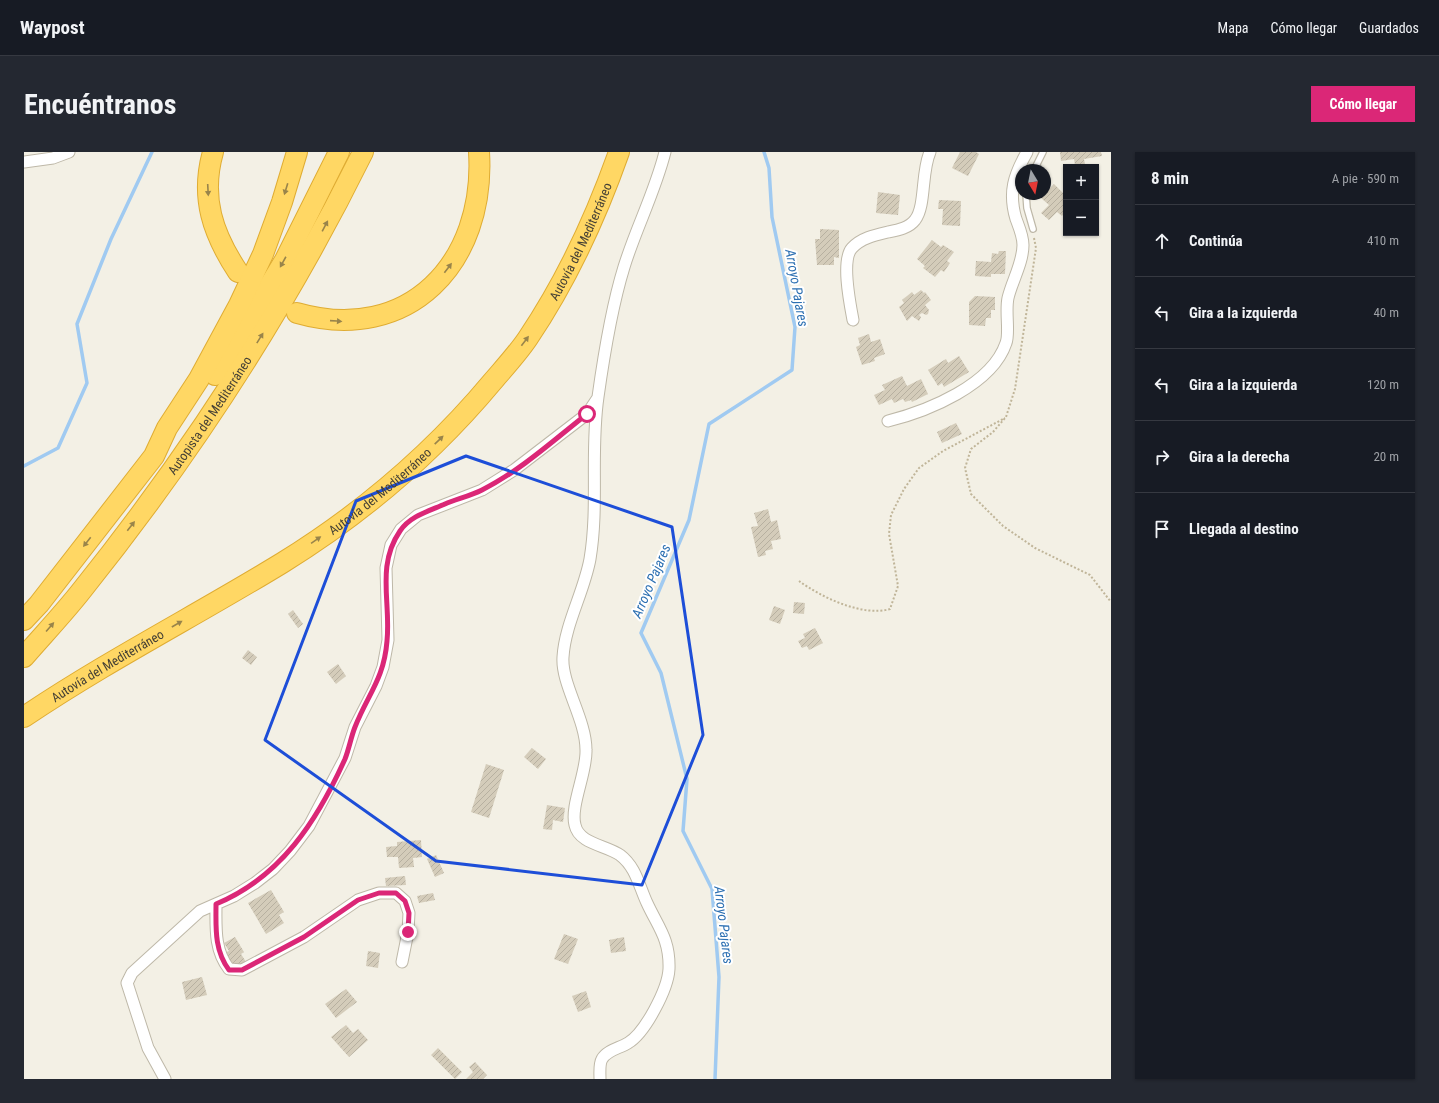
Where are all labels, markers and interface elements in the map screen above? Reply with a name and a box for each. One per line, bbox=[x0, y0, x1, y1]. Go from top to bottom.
text: Waypost bbox=[20, 16, 85, 39]
text: Mapa bbox=[1218, 20, 1249, 36]
text: Cómo llegar bbox=[1271, 20, 1337, 36]
text: Guardados bbox=[1359, 20, 1419, 36]
button: Cómo llegar bbox=[1311, 86, 1415, 122]
text: Encuéntranos bbox=[24, 88, 176, 121]
north arrow bbox=[1015, 164, 1051, 200]
map controls bbox=[1063, 164, 1099, 236]
button: + bbox=[1063, 164, 1099, 200]
text: 8 min bbox=[1151, 168, 1189, 188]
text: A pie · 590 m bbox=[1332, 171, 1399, 186]
street label: Autovía del Mediterráneo bbox=[546, 180, 614, 303]
one-way arrow bbox=[205, 184, 212, 196]
one-way arrow bbox=[283, 184, 289, 196]
button: − bbox=[1063, 200, 1099, 236]
one-way arrow bbox=[321, 220, 328, 231]
icon: ahead bbox=[1151, 230, 1173, 252]
text: Continúa bbox=[1189, 232, 1243, 250]
text: 410 m bbox=[1367, 233, 1399, 248]
water label: Arroyo Pajares bbox=[782, 247, 812, 328]
one-way arrow bbox=[280, 256, 287, 268]
one-way arrow bbox=[444, 263, 452, 274]
icon: left bbox=[1151, 302, 1173, 324]
text: Gira a la izquierda bbox=[1189, 304, 1297, 322]
text: 40 m bbox=[1373, 305, 1399, 320]
one-way arrow bbox=[330, 317, 342, 324]
one-way arrow bbox=[256, 332, 263, 344]
one-way arrow bbox=[521, 335, 529, 346]
street label: Autopista del Mediterráneo bbox=[164, 353, 254, 477]
icon: left bbox=[1151, 374, 1173, 396]
text: Gira a la izquierda bbox=[1189, 376, 1297, 394]
text: 120 m bbox=[1367, 377, 1399, 392]
route start bbox=[578, 405, 596, 423]
one-way arrow bbox=[433, 436, 444, 445]
street label: Autovía del Mediterráneo bbox=[325, 444, 434, 538]
icon: right bbox=[1151, 446, 1173, 468]
text: Gira a la derecha bbox=[1189, 448, 1290, 466]
text: 20 m bbox=[1373, 449, 1399, 464]
icon: arrive bbox=[1151, 518, 1173, 540]
text: Llegada al destino bbox=[1189, 520, 1299, 538]
one-way arrow bbox=[127, 521, 136, 532]
one-way arrow bbox=[83, 536, 91, 547]
one-way arrow bbox=[311, 536, 321, 544]
water label: Arroyo Pajares bbox=[628, 542, 674, 621]
one-way arrow bbox=[171, 621, 183, 628]
one-way arrow bbox=[45, 622, 54, 633]
street label: Autovía del Mediterráneo bbox=[48, 626, 166, 705]
water label: Arroyo Pajares bbox=[711, 884, 737, 965]
route end bbox=[399, 923, 417, 941]

